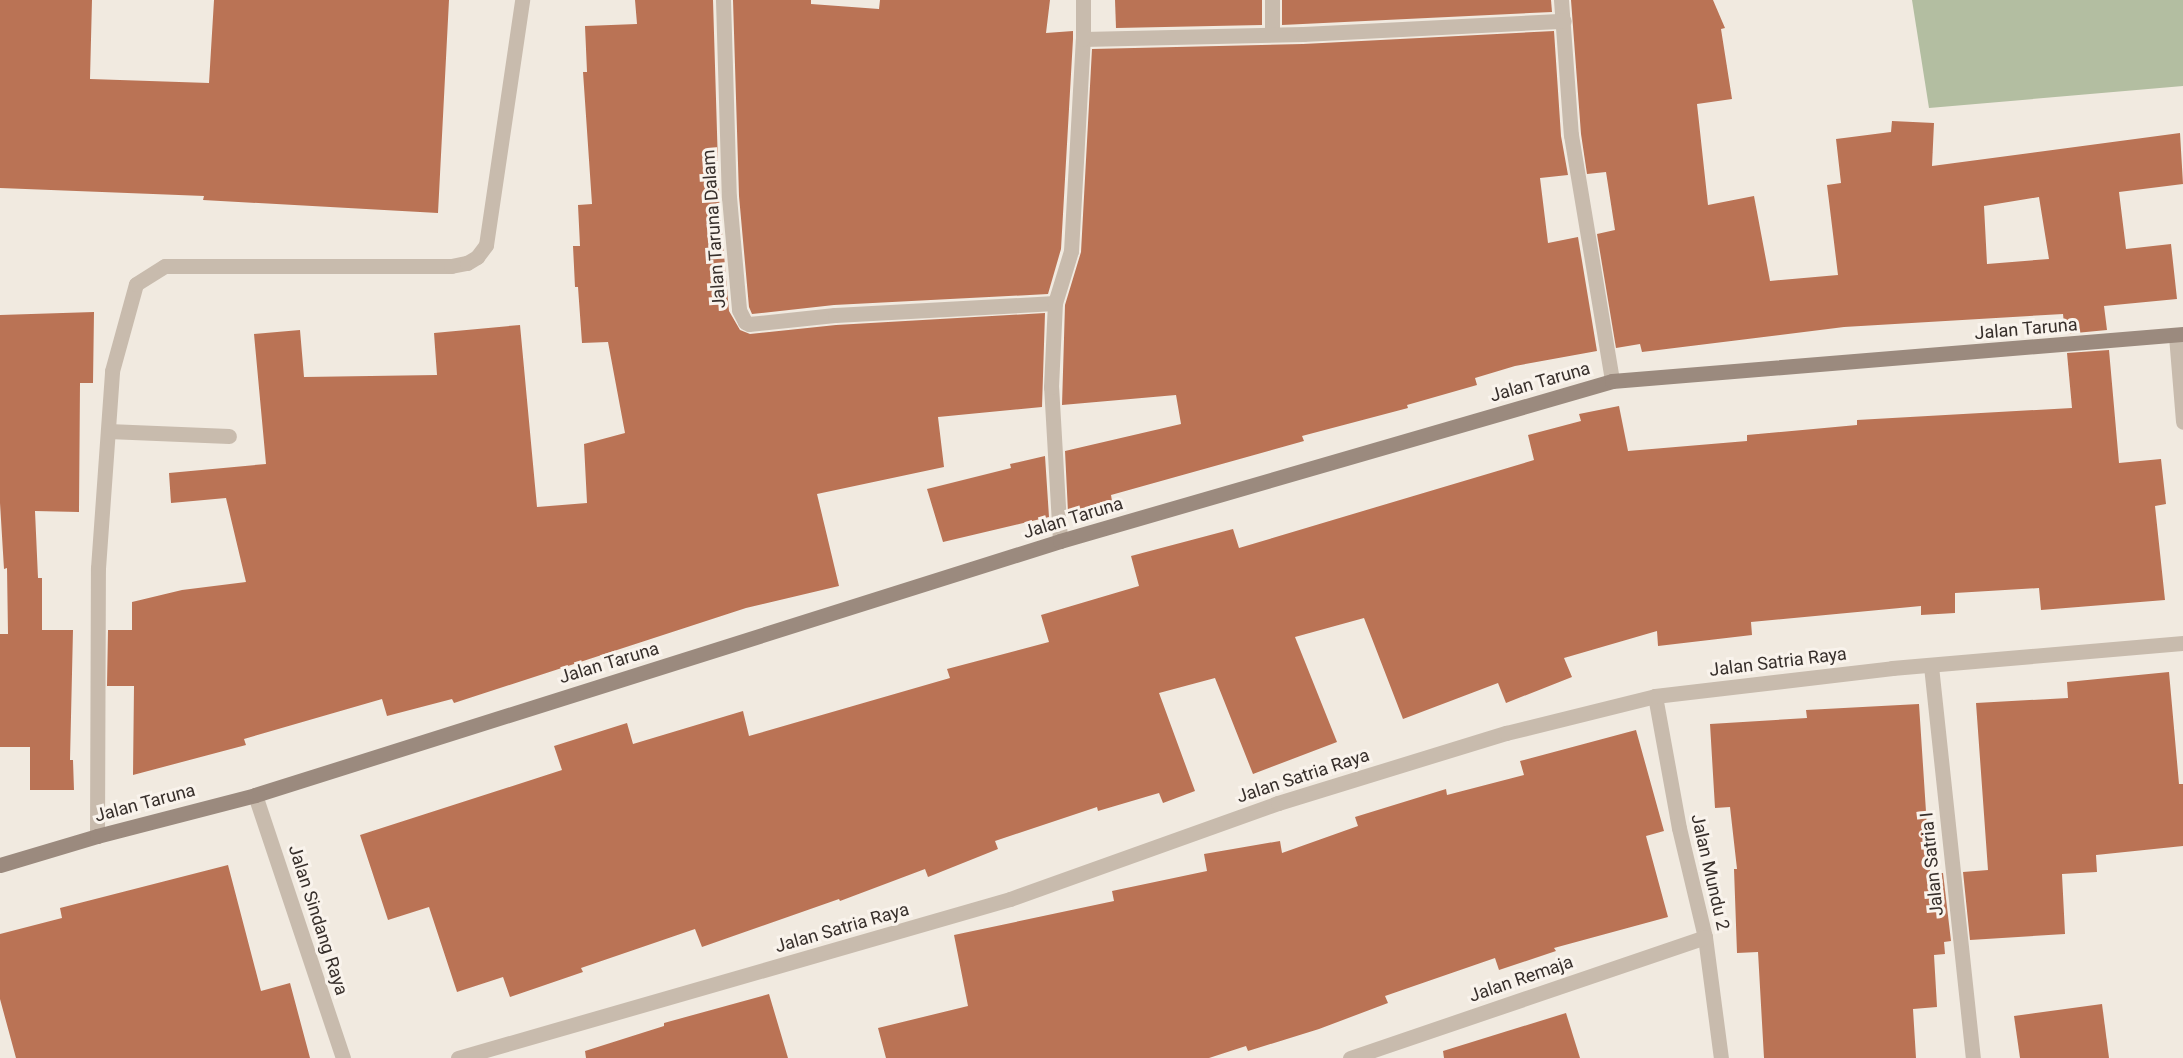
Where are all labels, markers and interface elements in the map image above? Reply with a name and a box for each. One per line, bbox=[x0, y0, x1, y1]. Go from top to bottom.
street label: Jalan Taruna Dalam bbox=[698, 149, 730, 309]
street label: Jalan Taruna bbox=[1973, 314, 2079, 344]
street label: Jalan Taruna bbox=[1487, 357, 1593, 407]
street label: Jalan Taruna bbox=[1020, 493, 1126, 543]
street label: Jalan Taruna bbox=[556, 638, 662, 688]
street label: Jalan Satria Raya bbox=[1708, 643, 1848, 681]
street label: Jalan Satria Raya bbox=[1234, 744, 1372, 808]
street label: Jalan Taruna bbox=[92, 779, 198, 827]
street label: Jalan Satria I bbox=[1916, 811, 1948, 917]
street label: Jalan Mundu 2 bbox=[1686, 812, 1734, 932]
street label: Jalan Sindang Raya bbox=[284, 842, 352, 998]
street label: Jalan Satria Raya bbox=[773, 899, 911, 957]
street label: Jalan Remaja bbox=[1466, 951, 1576, 1007]

